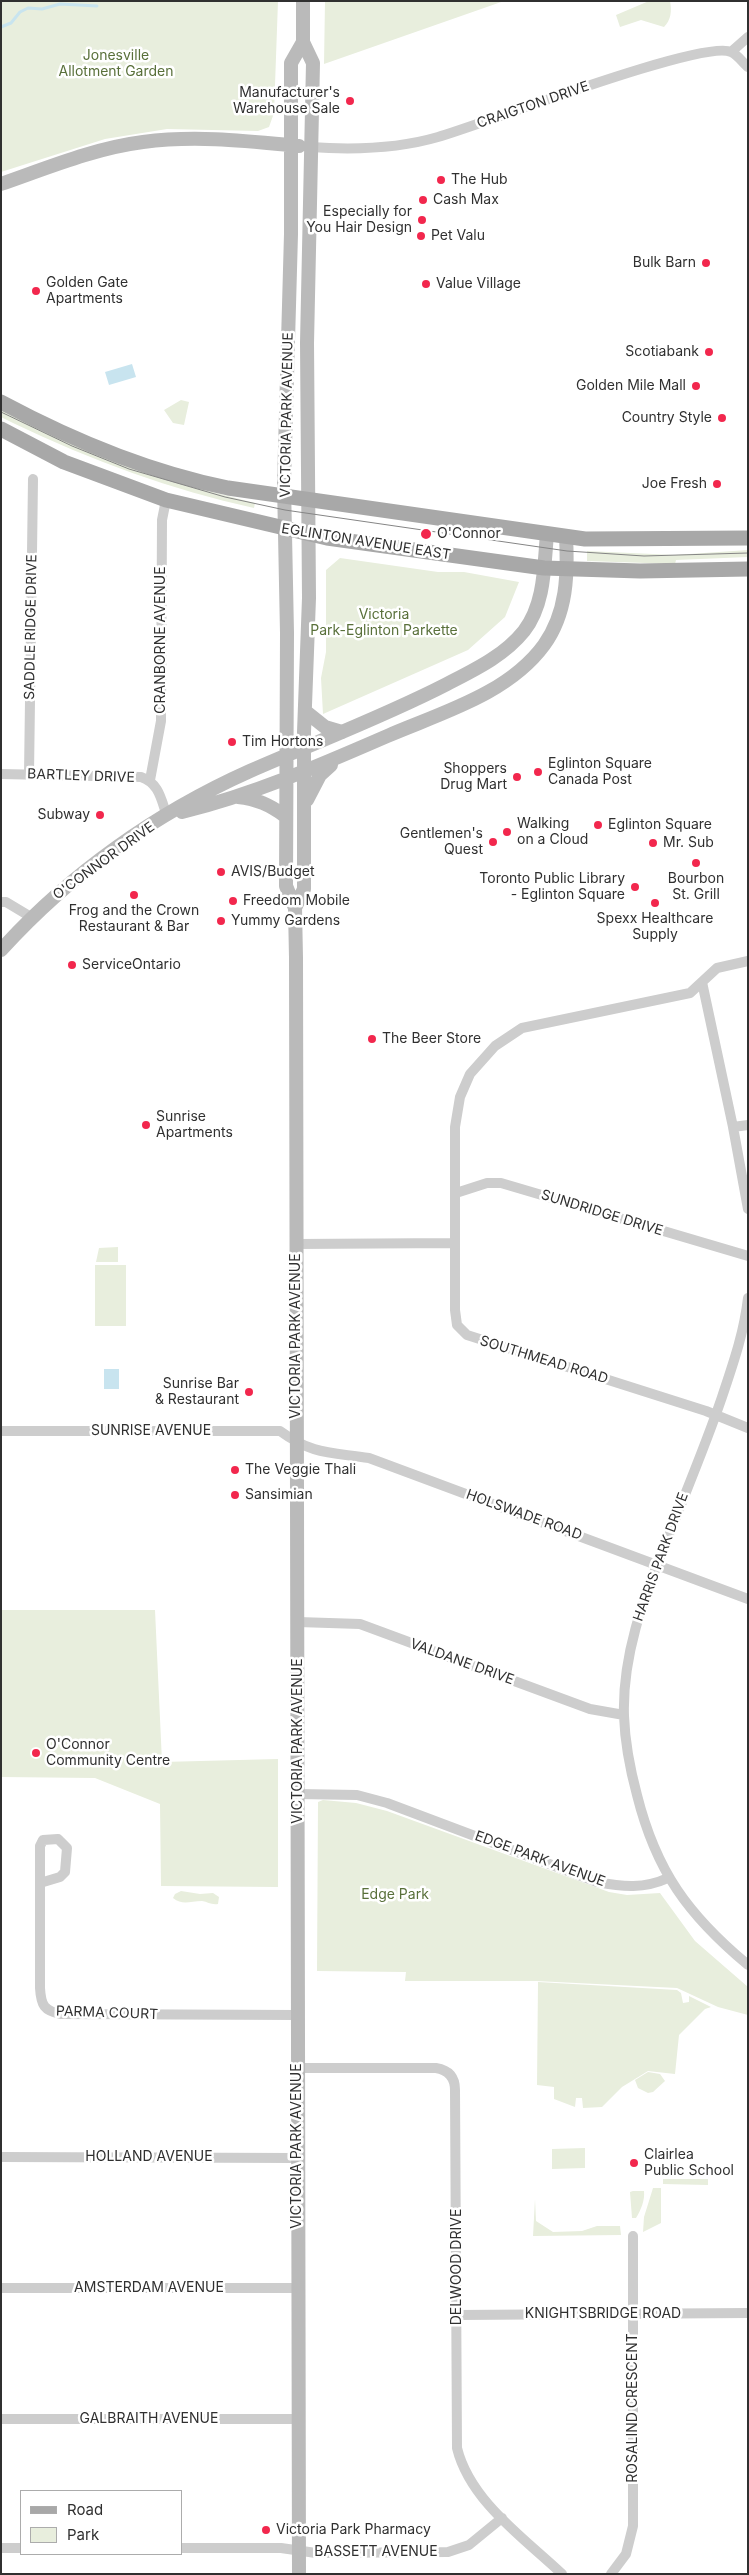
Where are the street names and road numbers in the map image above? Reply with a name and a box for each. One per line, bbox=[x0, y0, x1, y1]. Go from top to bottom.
street label: CRAIGTON DRIVE bbox=[475, 78, 591, 132]
street label: VICTORIA PARK AVENUE bbox=[277, 332, 297, 498]
street label: EGLINTON AVENUE EAST bbox=[280, 520, 452, 564]
street label: SADDLE RIDGE DRIVE bbox=[21, 554, 41, 700]
street label: CRANBORNE AVENUE bbox=[153, 566, 169, 714]
street label: BARTLEY DRIVE bbox=[27, 766, 135, 786]
street label: O'CONNOR DRIVE bbox=[50, 818, 158, 904]
street label: SUNDRIDGE DRIVE bbox=[539, 1186, 665, 1240]
street label: VICTORIA PARK AVENUE bbox=[288, 1253, 304, 1419]
street label: SOUTHMEAD ROAD bbox=[478, 1332, 610, 1388]
street label: SUNRISE AVENUE bbox=[91, 1423, 211, 1439]
street label: HOLSWADE ROAD bbox=[464, 1486, 584, 1544]
street label: HARRIS PARK DRIVE bbox=[630, 1490, 692, 1624]
street label: VALDANE DRIVE bbox=[408, 1635, 516, 1689]
street label: VICTORIA PARK AVENUE bbox=[290, 1658, 306, 1824]
street label: EDGE PARK AVENUE bbox=[473, 1828, 607, 1890]
street label: PARMA COURT bbox=[56, 2003, 158, 2023]
street label: VICTORIA PARK AVENUE bbox=[289, 2063, 305, 2229]
street label: HOLLAND AVENUE bbox=[85, 2149, 213, 2165]
street label: DELWOOD DRIVE bbox=[449, 2209, 465, 2325]
street label: AMSTERDAM AVENUE bbox=[74, 2280, 224, 2296]
street label: KNIGHTSBRIDGE ROAD bbox=[525, 2306, 681, 2322]
street label: ROSALIND CRESCENT bbox=[625, 2333, 641, 2483]
street label: GALBRAITH AVENUE bbox=[80, 2411, 218, 2427]
street label: BASSETT AVENUE bbox=[314, 2544, 438, 2560]

